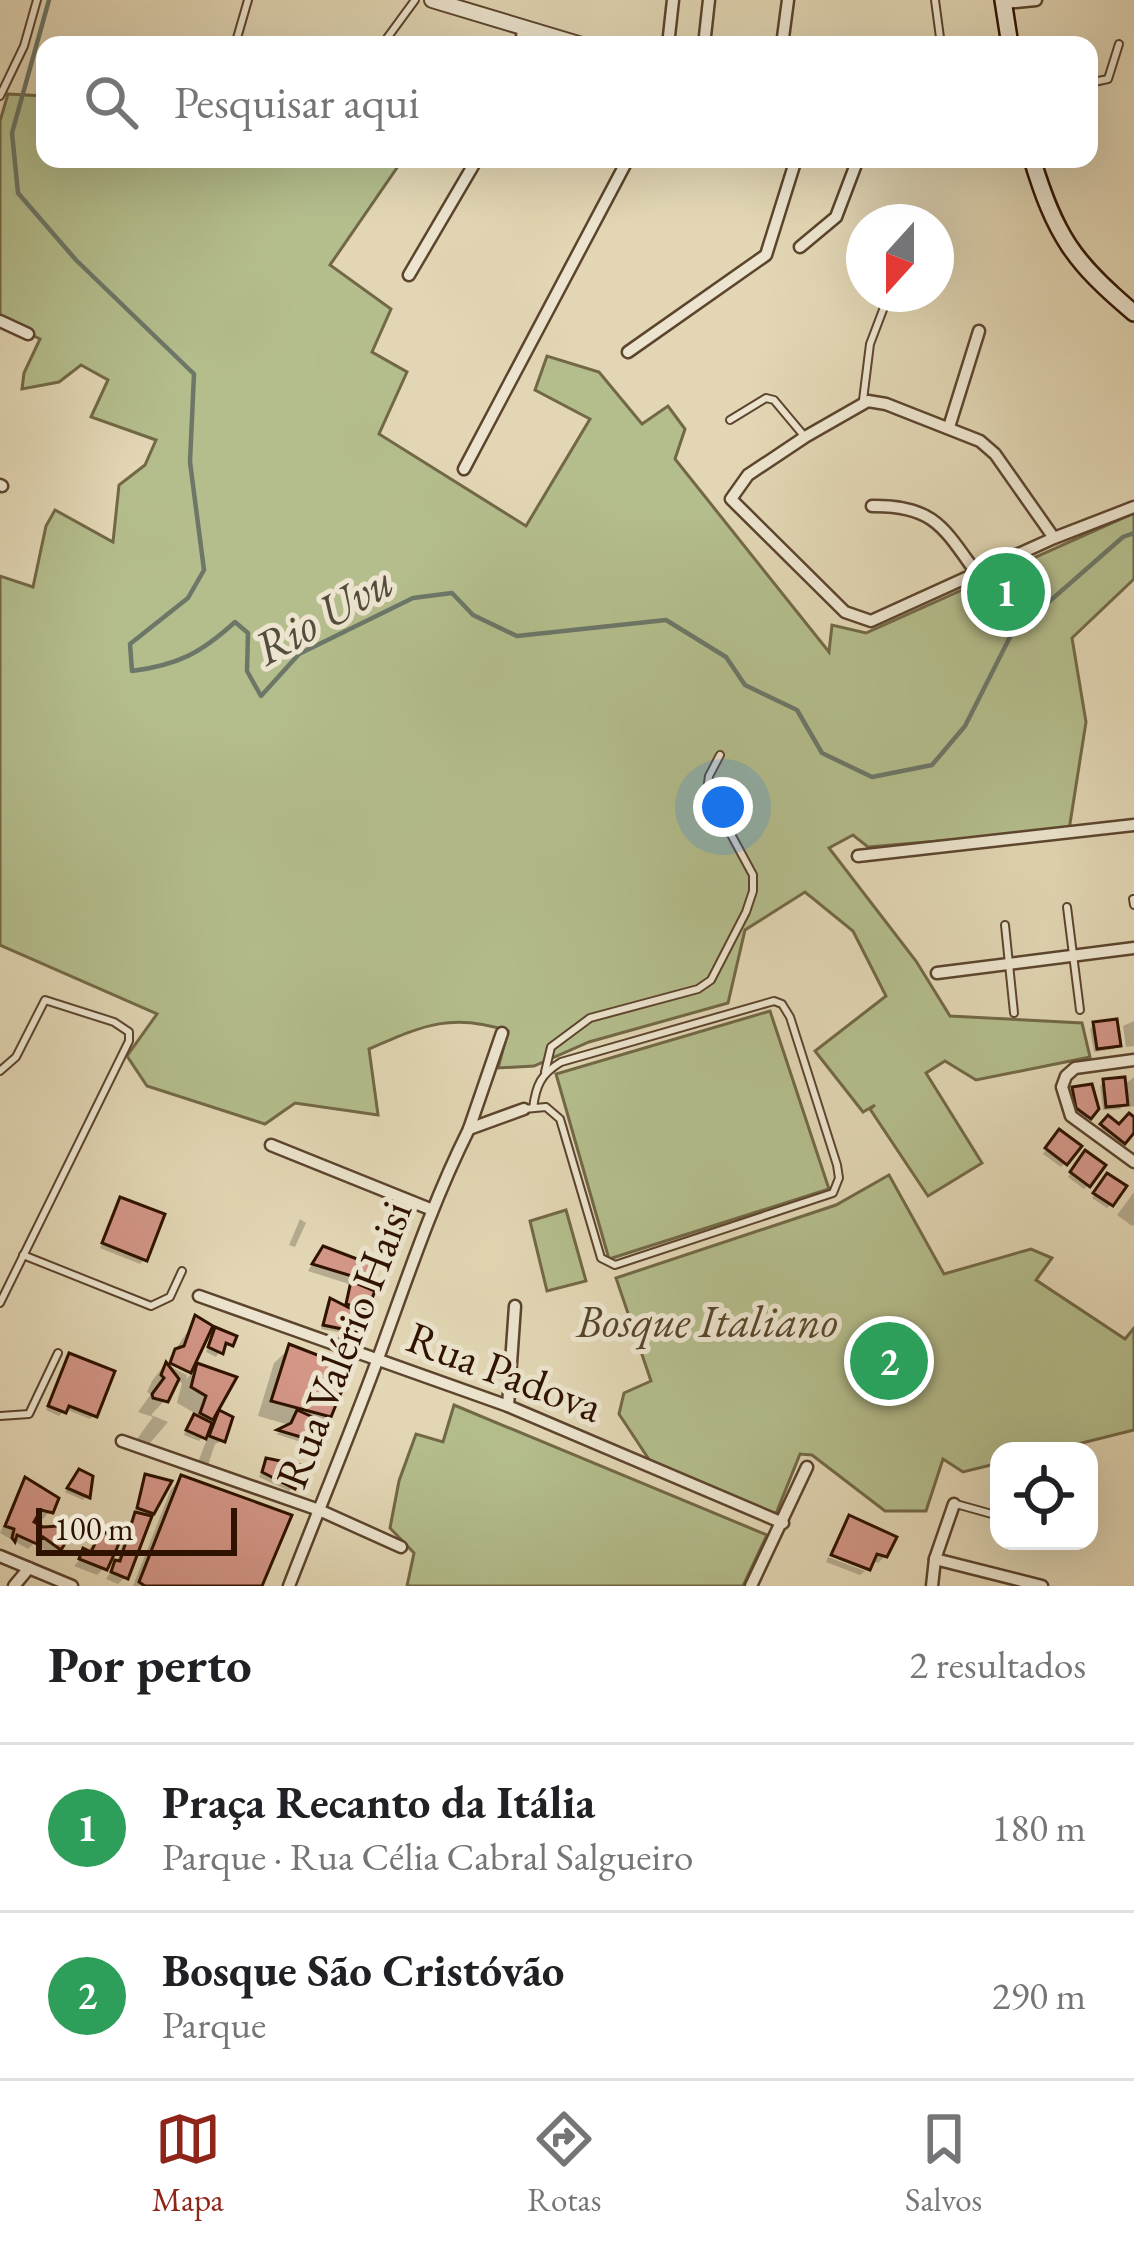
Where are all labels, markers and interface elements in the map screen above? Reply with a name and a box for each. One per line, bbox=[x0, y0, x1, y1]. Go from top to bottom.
search box bbox=[36, 36, 1098, 168]
icon: search bbox=[78, 69, 144, 135]
text: Pesquisar aqui bbox=[174, 73, 420, 131]
north arrow bbox=[846, 204, 954, 312]
pin: 1 bbox=[967, 547, 1045, 637]
water label: Rio Uvu bbox=[242, 549, 404, 679]
your location bbox=[693, 777, 753, 837]
street label: Rua Valério Haisi bbox=[262, 1192, 424, 1496]
park label: Bosque Italiano bbox=[575, 1292, 838, 1350]
street label: Rua Padova bbox=[399, 1307, 611, 1435]
pin: 2 bbox=[850, 1316, 928, 1406]
map controls bbox=[990, 1442, 1098, 1550]
button: locate bbox=[990, 1442, 1098, 1550]
scale bar bbox=[36, 1502, 237, 1555]
text: 100 m bbox=[54, 1507, 134, 1550]
text: Por perto bbox=[48, 1631, 252, 1697]
text: 2 resultados bbox=[909, 1639, 1086, 1690]
text: Praça Recanto da Itália bbox=[162, 1773, 595, 1831]
text: 1 bbox=[77, 1802, 97, 1853]
text: 180 m bbox=[992, 1802, 1086, 1853]
text: Parque · Rua Célia Cabral Salgueiro bbox=[162, 1831, 693, 1882]
text: Bosque São Cristóvão bbox=[162, 1941, 564, 1999]
text: 2 bbox=[77, 1970, 97, 2021]
text: 290 m bbox=[992, 1970, 1086, 2021]
text: Parque bbox=[162, 1999, 266, 2050]
tab: Mapa bbox=[152, 2106, 224, 2221]
tab: Rotas bbox=[527, 2106, 601, 2221]
tab: Salvos bbox=[905, 2106, 982, 2221]

